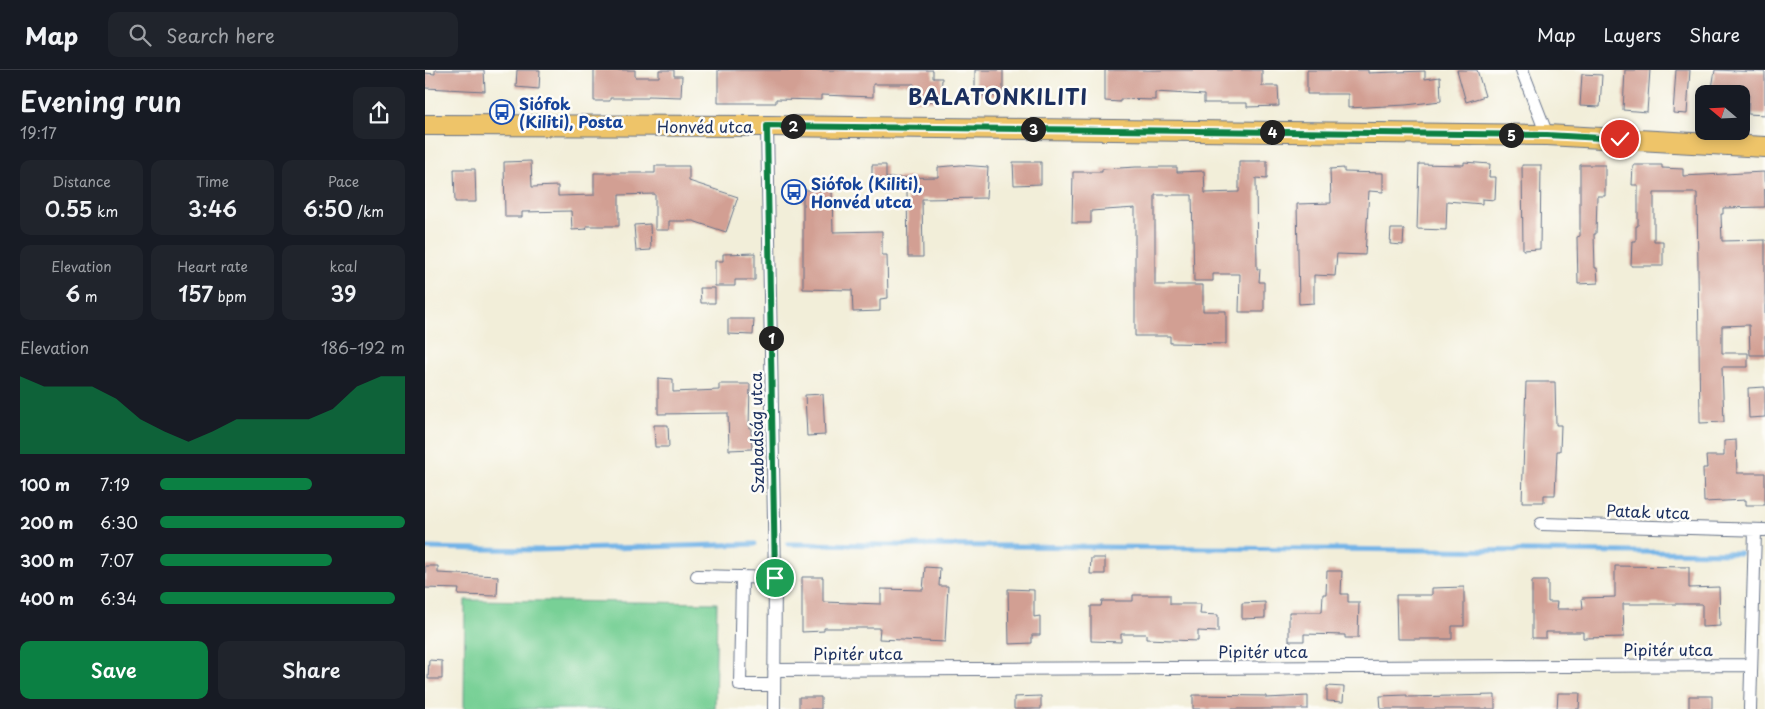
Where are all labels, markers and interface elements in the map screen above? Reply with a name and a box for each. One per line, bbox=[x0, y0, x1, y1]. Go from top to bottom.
search box bbox=[108, 12, 458, 57]
text: Map bbox=[25, 17, 78, 53]
icon: search bbox=[126, 21, 154, 49]
text: Search here bbox=[166, 21, 275, 49]
text: Map bbox=[1537, 21, 1576, 48]
text: Layers bbox=[1604, 21, 1661, 48]
text: Share bbox=[1689, 21, 1740, 48]
text: Evening run bbox=[20, 79, 182, 122]
district label: BALATONKILITI bbox=[908, 80, 1088, 112]
north arrow bbox=[1695, 85, 1750, 140]
map controls bbox=[1695, 85, 1750, 140]
button: share bbox=[353, 87, 405, 139]
place label: Siófok (Kiliti), Posta bbox=[519, 91, 624, 133]
bus stop icon: Siófok (Kiliti), Posta bbox=[489, 99, 515, 125]
street label: Honvéd utca bbox=[657, 114, 753, 138]
pin: 2 bbox=[781, 114, 805, 138]
text: 2 bbox=[789, 116, 798, 137]
pin: 3 bbox=[1021, 116, 1045, 142]
pin bbox=[1599, 118, 1641, 160]
text: 3 bbox=[1029, 119, 1038, 140]
text: 19:17 bbox=[20, 120, 57, 144]
pin: 4 bbox=[1259, 120, 1285, 144]
text: 4 bbox=[1268, 122, 1277, 143]
pin: 5 bbox=[1499, 122, 1523, 148]
text: 5 bbox=[1507, 125, 1516, 146]
icon: check bbox=[1606, 125, 1634, 153]
text: Distance bbox=[52, 171, 111, 192]
text: Time bbox=[196, 171, 229, 192]
text: Pace bbox=[328, 171, 359, 192]
place label: Siófok (Kiliti), Honvéd utca bbox=[811, 171, 923, 213]
bus stop icon: Siófok (Kiliti), Honvéd utca bbox=[781, 179, 807, 205]
text: 0.55 bbox=[45, 192, 93, 224]
text: 3:46 bbox=[188, 192, 237, 224]
text: 6:50 bbox=[303, 192, 353, 224]
text: km bbox=[93, 201, 118, 222]
text: /km bbox=[353, 201, 384, 222]
text: Elevation bbox=[51, 256, 112, 277]
text: Heart rate bbox=[177, 256, 248, 277]
text: kcal bbox=[330, 256, 357, 277]
text: 6 bbox=[65, 277, 80, 309]
text: 157 bbox=[178, 277, 213, 309]
text: 39 bbox=[331, 277, 356, 309]
text: m bbox=[80, 286, 98, 307]
text: bpm bbox=[213, 286, 247, 307]
pin: 1 bbox=[759, 326, 783, 350]
text: 1 bbox=[768, 328, 775, 349]
text: Elevation bbox=[20, 335, 89, 359]
text: 186–192 m bbox=[321, 335, 405, 359]
street label: Szabadság utca bbox=[743, 372, 769, 494]
text: 100 m bbox=[20, 472, 70, 496]
text: 7:19 bbox=[100, 472, 130, 496]
street label: Patak utca bbox=[1606, 498, 1690, 524]
text: 200 m bbox=[20, 510, 74, 534]
text: 6:30 bbox=[100, 510, 138, 534]
text: 300 m bbox=[20, 548, 74, 572]
text: 7:07 bbox=[100, 548, 134, 572]
pin bbox=[754, 557, 796, 599]
icon: arrive bbox=[761, 564, 789, 592]
text: 400 m bbox=[20, 586, 74, 610]
text: 6:34 bbox=[100, 586, 137, 610]
street label: Pipitér utca bbox=[1623, 637, 1713, 661]
street label: Pipitér utca bbox=[1218, 639, 1308, 663]
button: Save bbox=[20, 641, 208, 699]
button: Share bbox=[218, 641, 405, 699]
street label: Pipitér utca bbox=[813, 641, 903, 665]

